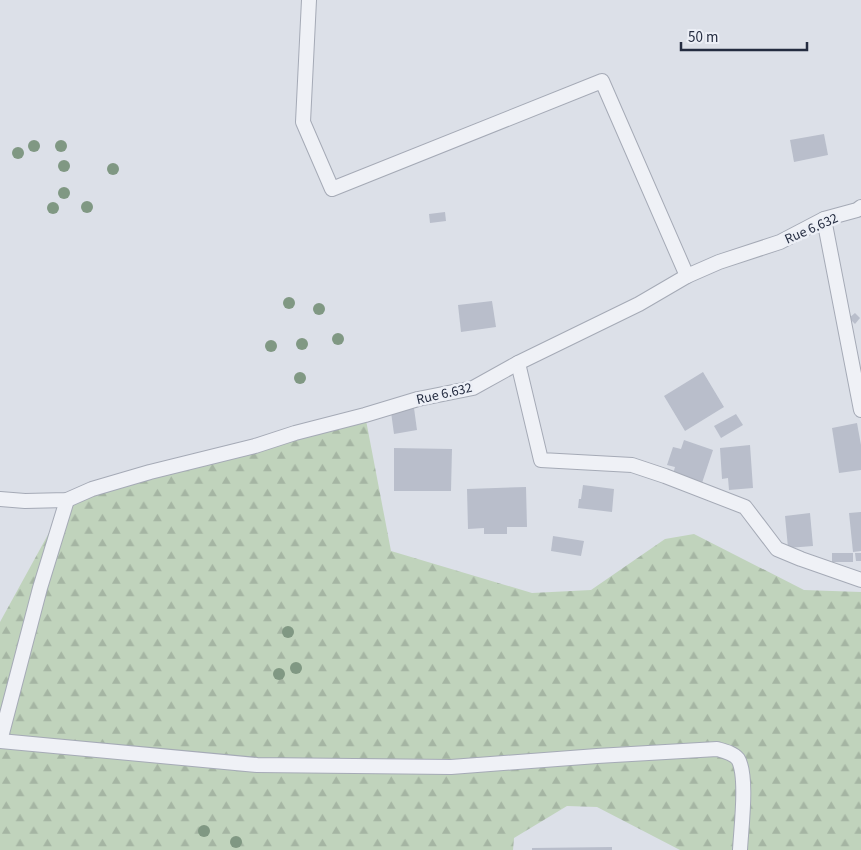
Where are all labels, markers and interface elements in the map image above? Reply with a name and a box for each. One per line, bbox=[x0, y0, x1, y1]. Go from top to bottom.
scale bar bbox=[681, 20, 807, 52]
text: 50 m bbox=[688, 27, 718, 48]
street label: Rue 6.632 bbox=[781, 208, 841, 250]
street label: Rue 6.632 bbox=[414, 378, 474, 410]

